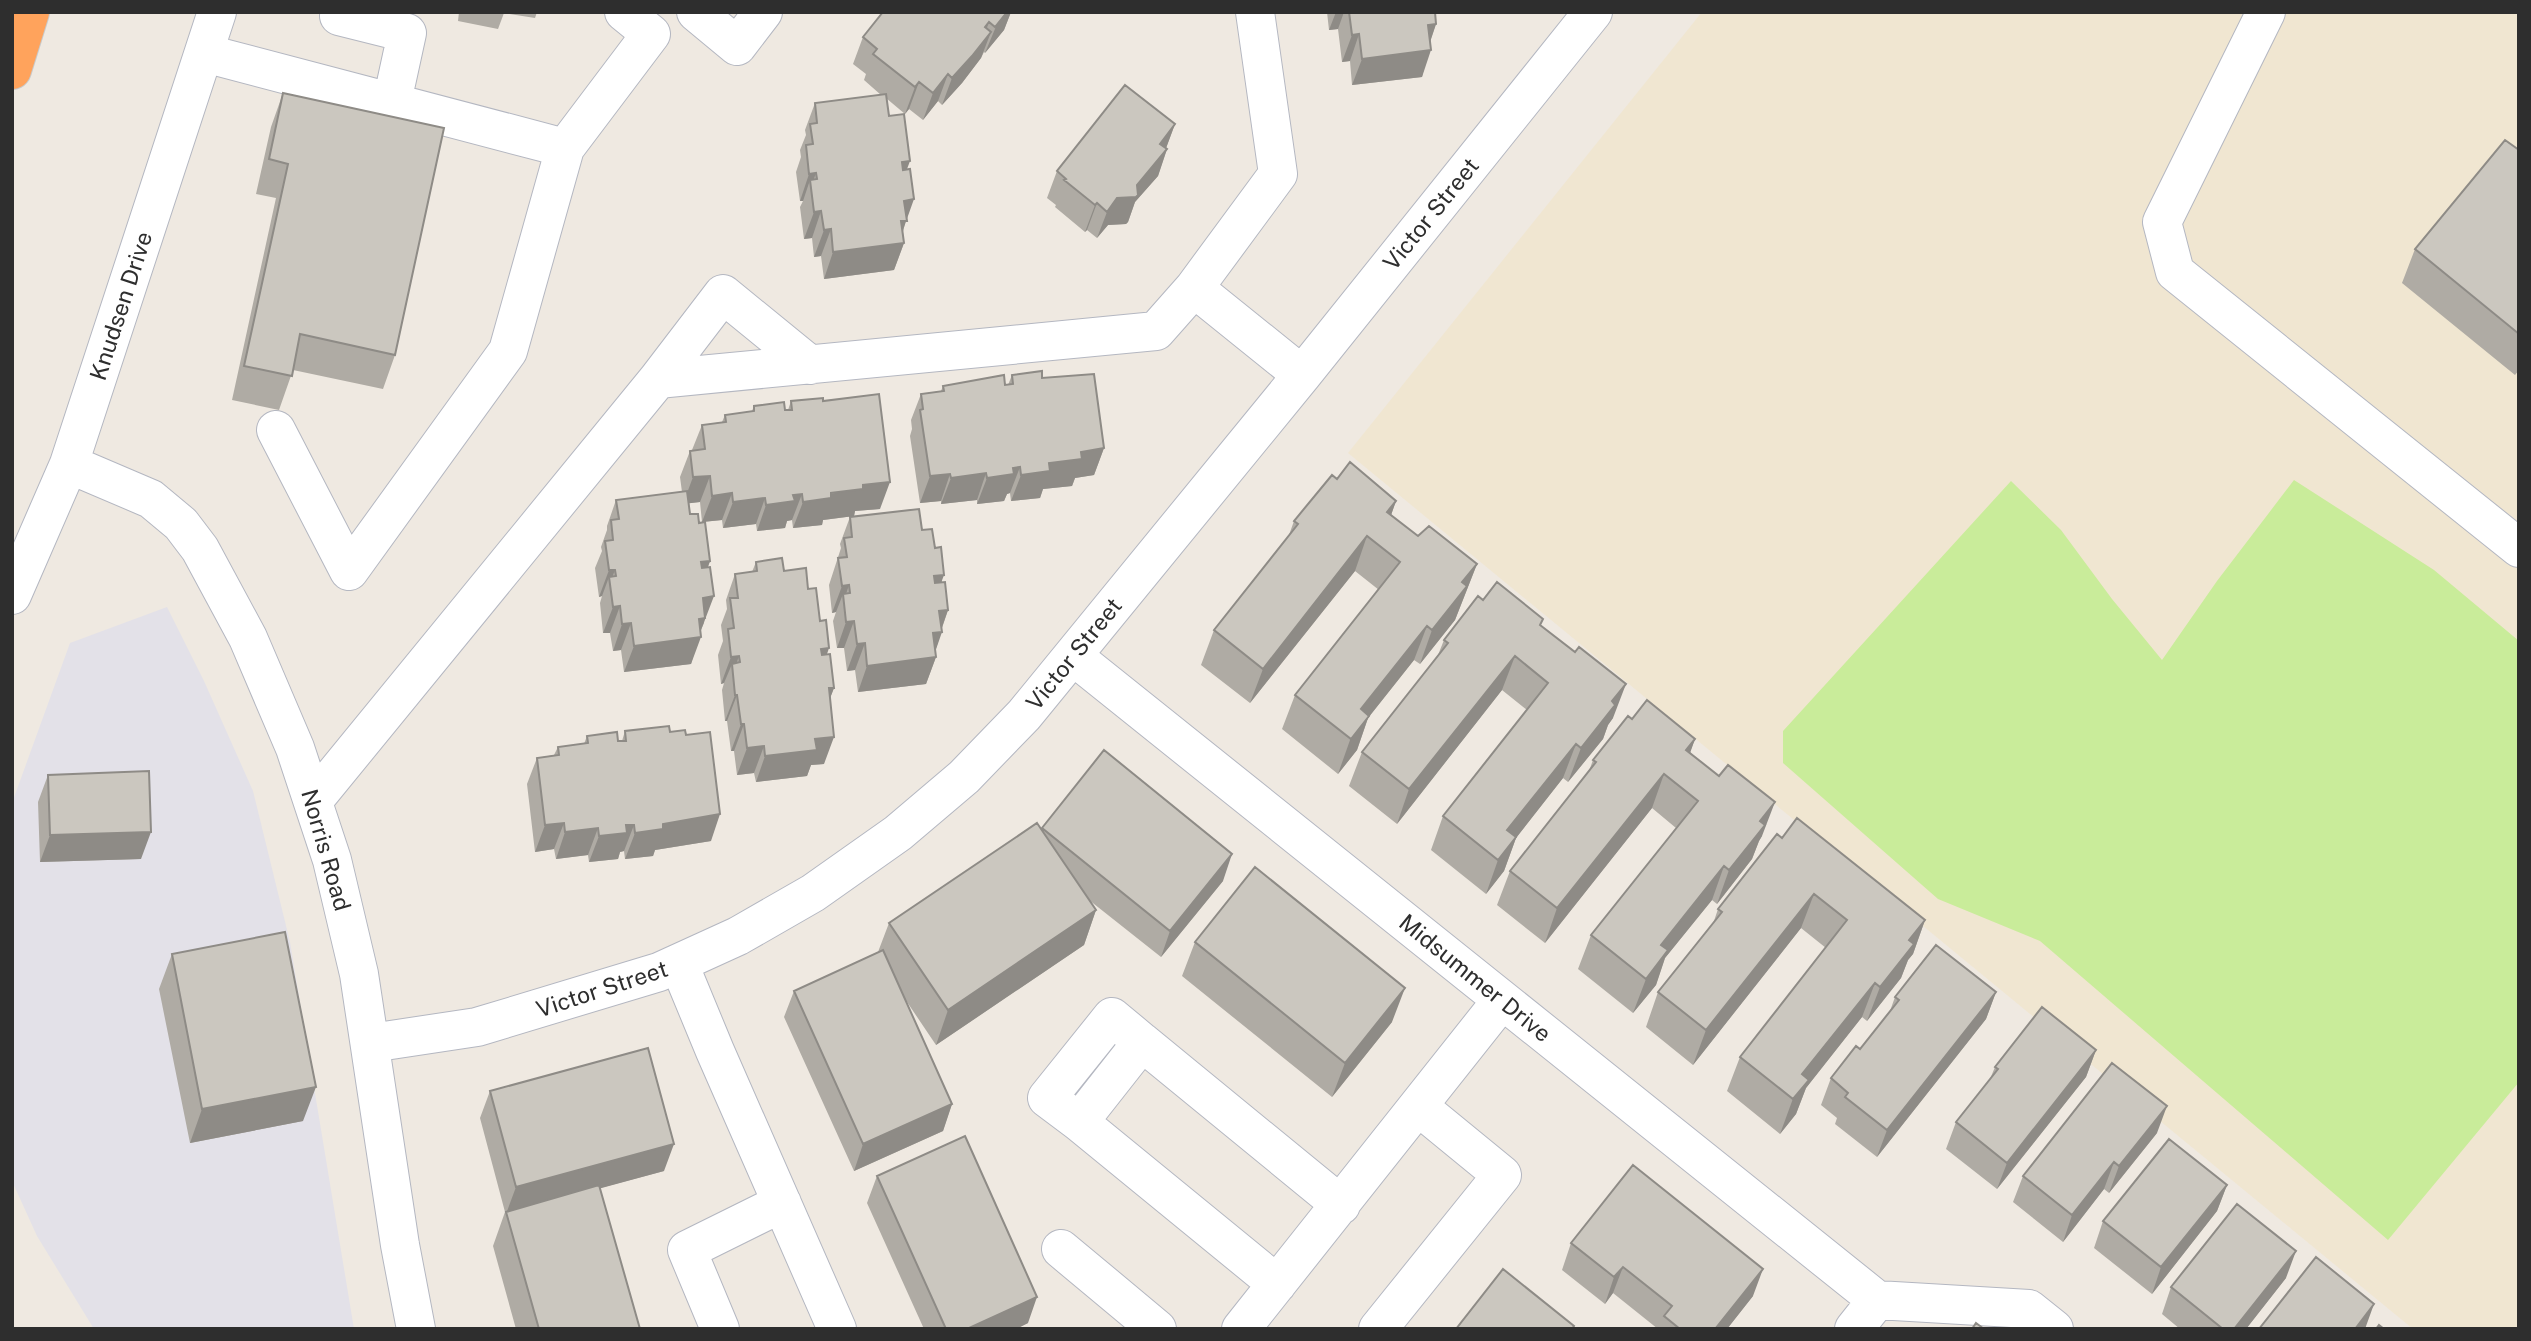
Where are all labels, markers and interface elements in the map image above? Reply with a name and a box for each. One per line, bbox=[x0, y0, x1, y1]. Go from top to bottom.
street label: Victor Street bbox=[1377, 152, 1484, 275]
street label: Knudsen Drive bbox=[84, 228, 157, 384]
street label: Victor Street bbox=[1020, 592, 1127, 715]
street label: Norris Road bbox=[296, 786, 357, 914]
street label: Midsummer Drive bbox=[1394, 908, 1557, 1047]
street label: Victor Street bbox=[533, 955, 671, 1022]

